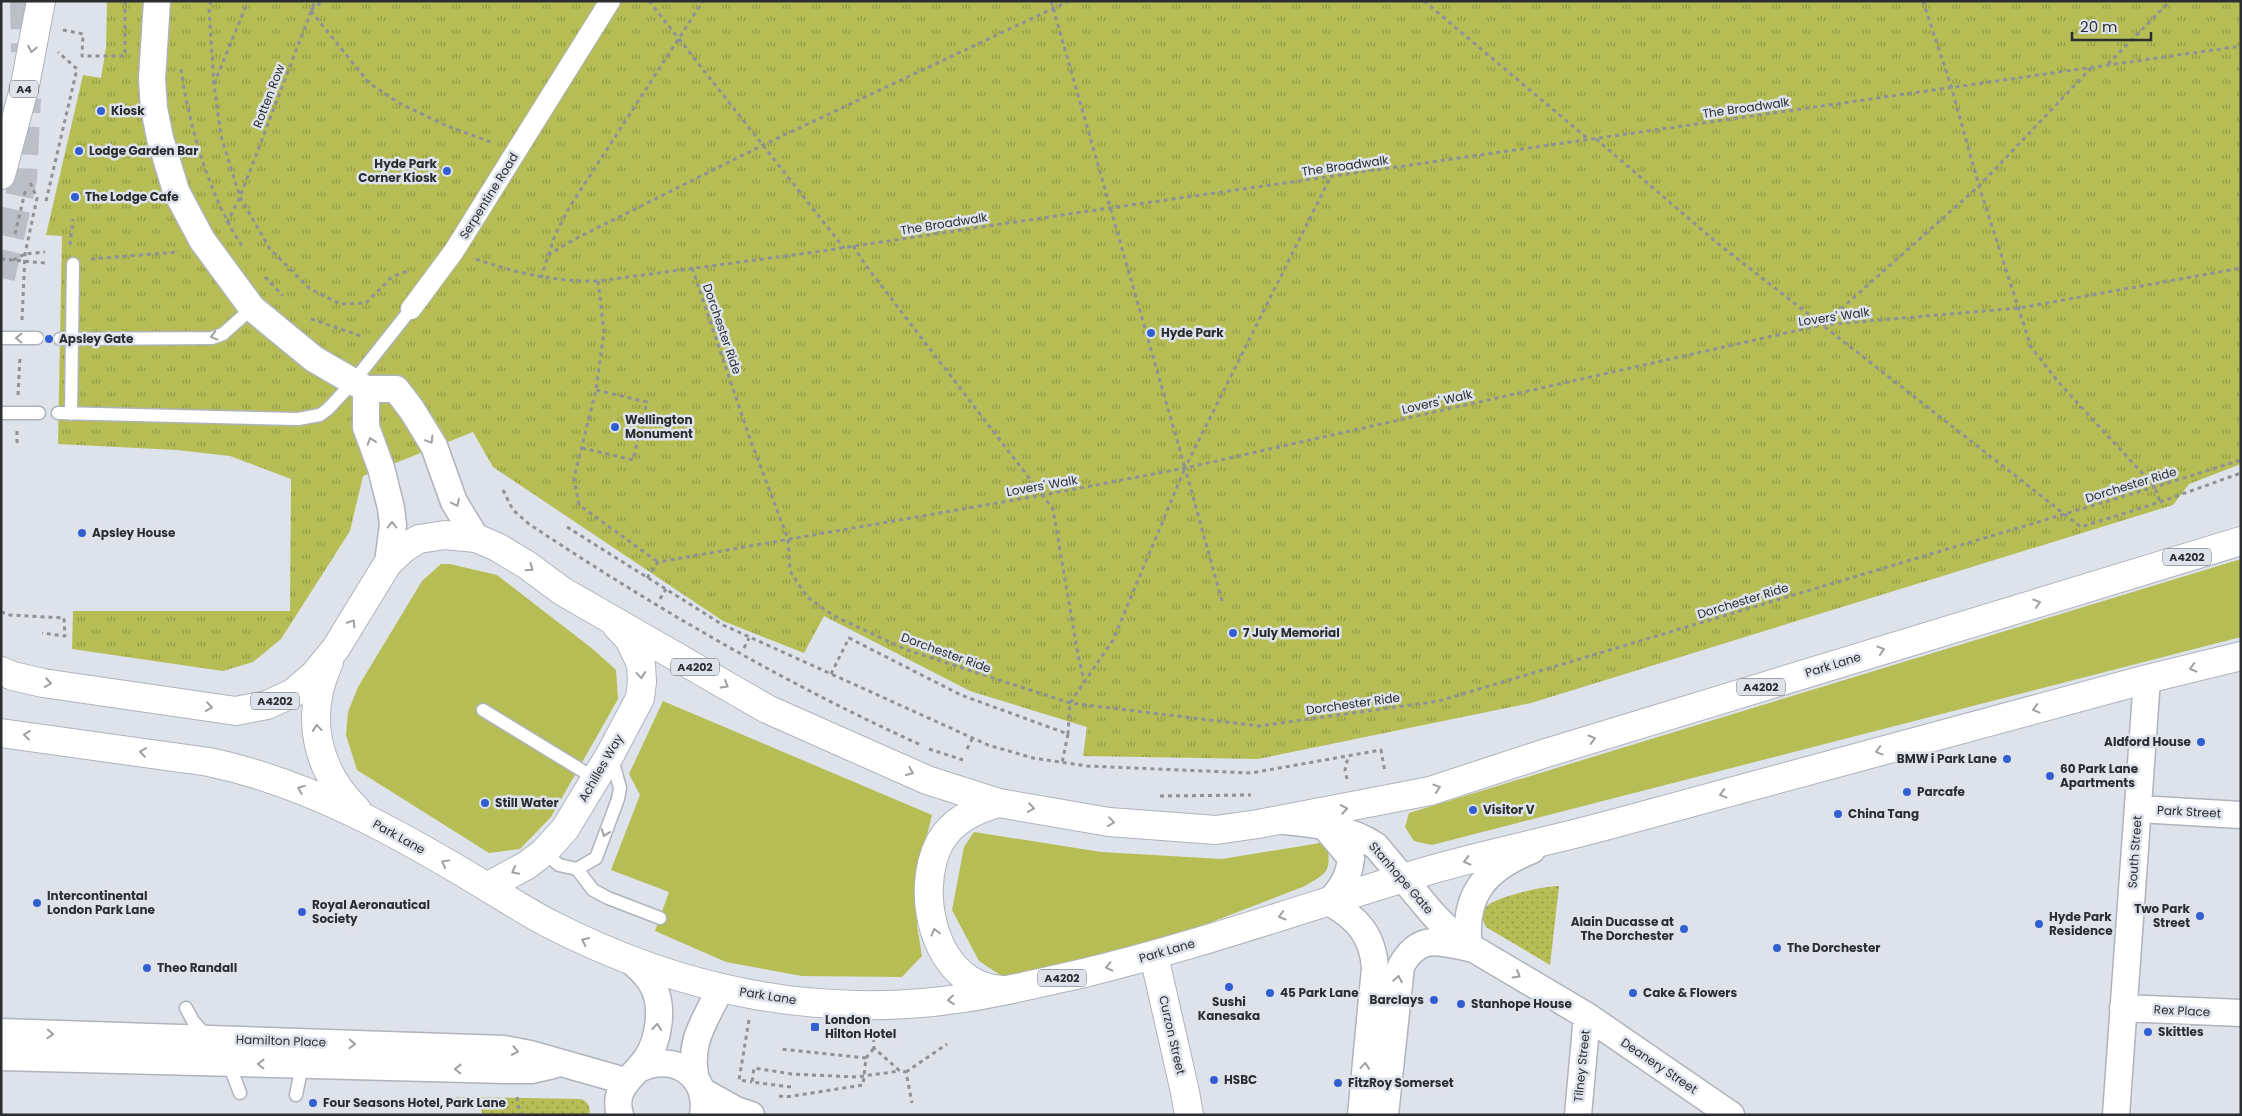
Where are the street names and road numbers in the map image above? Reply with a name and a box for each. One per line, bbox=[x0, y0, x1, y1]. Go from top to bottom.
street label: Rotten Row bbox=[249, 61, 289, 130]
road number: A4 bbox=[10, 80, 38, 98]
street label: The Broadwalk bbox=[1701, 93, 1791, 122]
street label: Serpentine Road bbox=[455, 149, 522, 242]
street label: The Broadwalk bbox=[1300, 151, 1390, 180]
street label: The Broadwalk bbox=[899, 208, 989, 239]
street label: Dorchester Ride bbox=[699, 281, 746, 376]
street label: Lovers' Walk bbox=[1797, 303, 1871, 330]
street label: Lovers' Walk bbox=[1400, 385, 1475, 418]
street label: Dorchester Ride bbox=[2083, 463, 2179, 506]
street label: Lovers' Walk bbox=[1005, 471, 1080, 500]
road number: A4202 bbox=[2163, 548, 2211, 566]
street label: Dorchester Ride bbox=[1695, 579, 1791, 622]
street label: Dorchester Ride bbox=[899, 628, 994, 677]
street label: Park Lane bbox=[1803, 648, 1863, 681]
road number: A4202 bbox=[671, 659, 719, 676]
road number: A4202 bbox=[1737, 679, 1785, 696]
street label: Dorchester Ride bbox=[1305, 689, 1401, 719]
road number: A4202 bbox=[251, 692, 299, 709]
street label: Achilles Way bbox=[574, 731, 627, 805]
street label: Park Street bbox=[2157, 801, 2221, 822]
street label: Park Lane bbox=[370, 815, 428, 858]
street label: South Street bbox=[2123, 815, 2146, 889]
street label: Stanhope Gate bbox=[1365, 838, 1438, 917]
street label: Park Lane bbox=[1137, 934, 1197, 967]
road number: A4202 bbox=[1038, 970, 1086, 986]
street label: Park Lane bbox=[738, 983, 798, 1008]
street label: Curzon Street bbox=[1155, 994, 1190, 1076]
street label: Rex Place bbox=[2153, 1001, 2211, 1020]
street label: Tilney Street bbox=[1569, 1029, 1594, 1103]
street label: Hamilton Place bbox=[236, 1030, 326, 1051]
street label: Deanery Street bbox=[1618, 1034, 1701, 1097]

